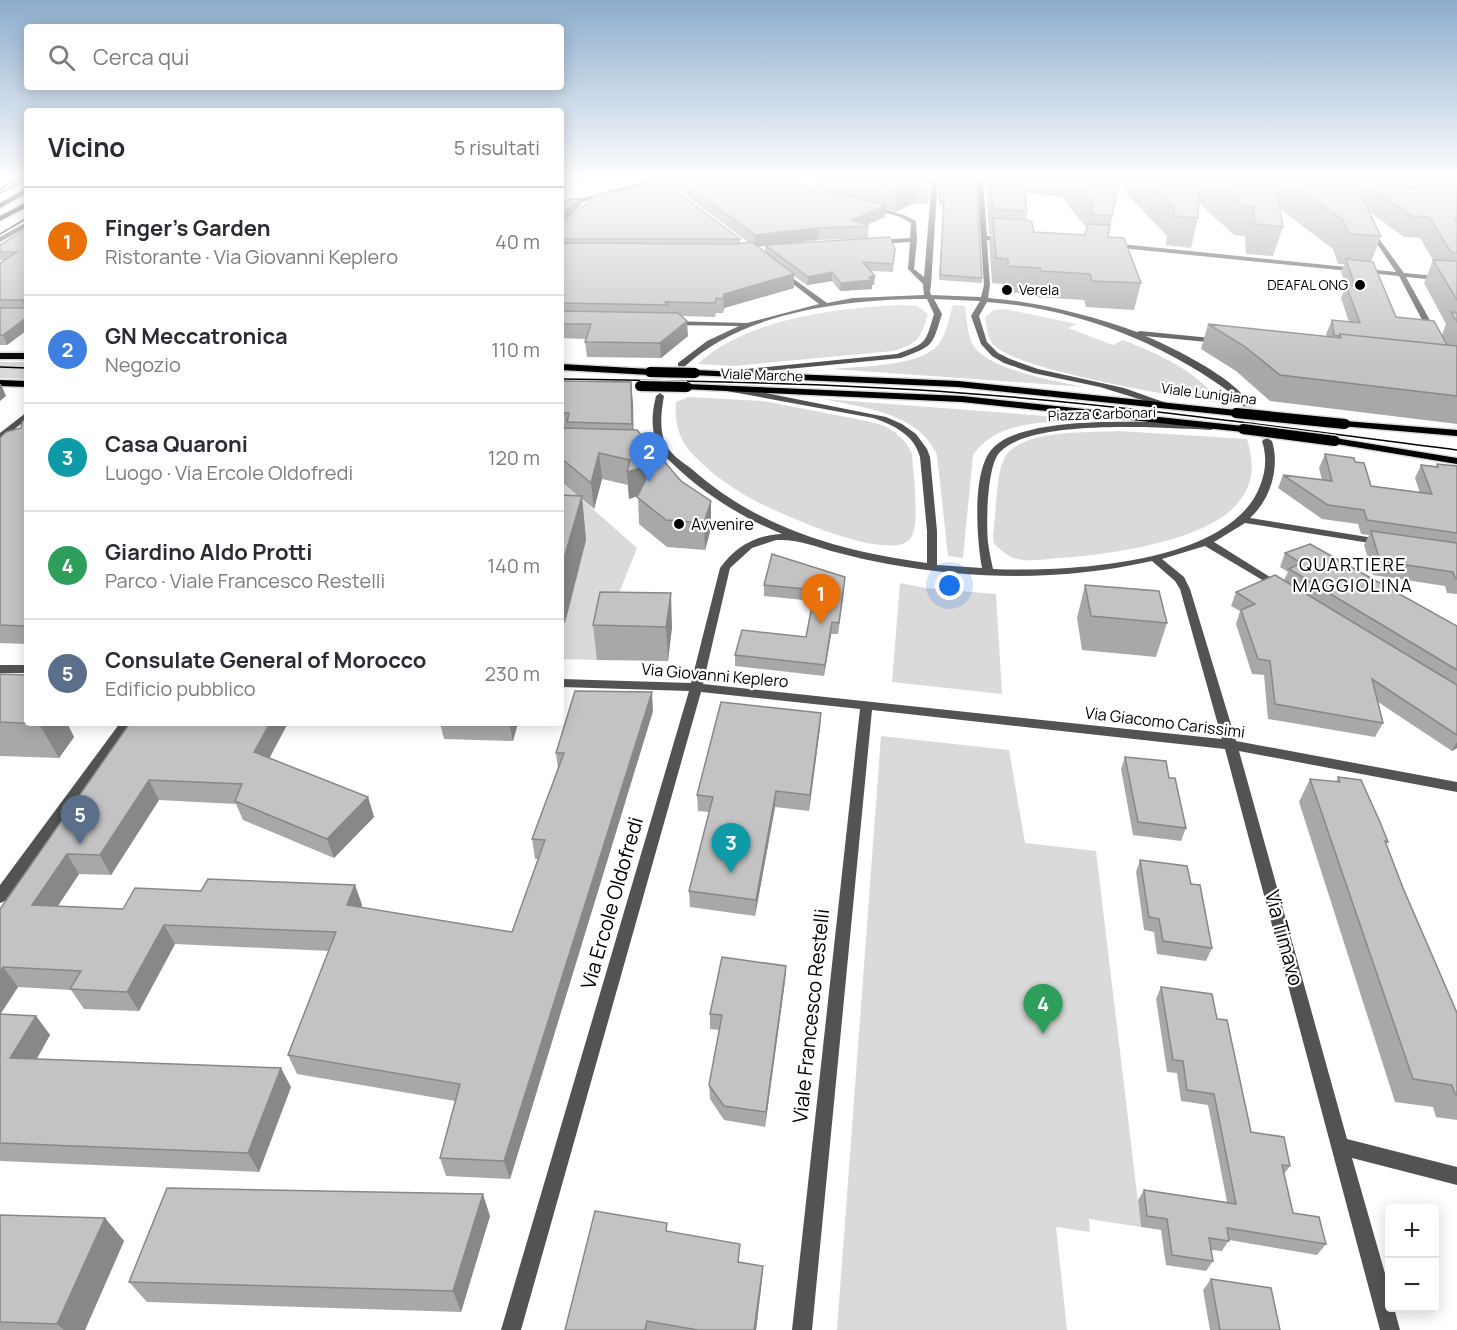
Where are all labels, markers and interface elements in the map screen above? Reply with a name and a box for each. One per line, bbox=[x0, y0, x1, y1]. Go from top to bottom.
search box bbox=[24, 24, 564, 90]
icon: search bbox=[45, 41, 78, 74]
text: Cerca qui bbox=[93, 42, 189, 72]
text: Vicino bbox=[48, 129, 125, 165]
text: 5 risultati bbox=[454, 134, 540, 161]
text: Finger's Garden bbox=[105, 213, 270, 243]
text: 1 bbox=[63, 228, 72, 255]
text: 40 m bbox=[495, 228, 540, 255]
text: Ristorante · Via Giovanni Keplero bbox=[105, 243, 398, 270]
place label: DEAFAL ONG bbox=[1267, 275, 1348, 294]
marker: DEAFAL ONG bbox=[1353, 278, 1367, 292]
place label: Verela bbox=[1019, 280, 1059, 299]
marker: Verela bbox=[1000, 283, 1014, 297]
text: GN Meccatronica bbox=[105, 321, 288, 351]
text: 2 bbox=[62, 336, 73, 363]
text: 110 m bbox=[491, 336, 540, 363]
text: Negozio bbox=[105, 351, 181, 378]
street label: Viale Marche bbox=[721, 364, 803, 385]
street label: Viale Lunigiana bbox=[1160, 378, 1258, 409]
street label: Piazza Carbonari bbox=[1048, 402, 1156, 425]
text: Casa Quaroni bbox=[105, 429, 248, 459]
pin: 2 bbox=[630, 432, 668, 482]
text: 3 bbox=[62, 444, 73, 471]
text: 120 m bbox=[488, 444, 540, 471]
text: Luogo · Via Ercole Oldofredi bbox=[105, 459, 353, 486]
place label: Avvenire bbox=[691, 513, 754, 535]
marker: Avvenire bbox=[672, 517, 686, 531]
text: Giardino Aldo Protti bbox=[105, 537, 312, 567]
text: 4 bbox=[61, 552, 74, 579]
text: 140 m bbox=[487, 552, 540, 579]
district label: QUARTIERE MAGGIOLINA bbox=[1293, 552, 1413, 597]
text: Parco · Viale Francesco Restelli bbox=[105, 567, 385, 594]
your location bbox=[935, 571, 964, 600]
pin: 1 bbox=[802, 574, 840, 624]
text: Consulate General of Morocco bbox=[105, 645, 426, 675]
street label: Via Giovanni Keplero bbox=[641, 658, 789, 692]
text: 5 bbox=[62, 660, 73, 687]
text: 230 m bbox=[484, 660, 540, 687]
text: Edificio pubblico bbox=[105, 675, 256, 702]
street label: Via Giacomo Carissimi bbox=[1084, 701, 1246, 743]
pin: 5 bbox=[60, 796, 100, 845]
street label: Via Ercole Oldofredi bbox=[574, 814, 649, 992]
pin: 3 bbox=[712, 824, 750, 873]
street label: Via Timavo bbox=[1259, 887, 1310, 989]
street label: Viale Francesco Restelli bbox=[786, 907, 835, 1124]
pin: 4 bbox=[1024, 984, 1062, 1034]
map controls bbox=[1385, 1204, 1439, 1312]
button: + bbox=[1385, 1204, 1439, 1258]
button: − bbox=[1385, 1258, 1439, 1312]

